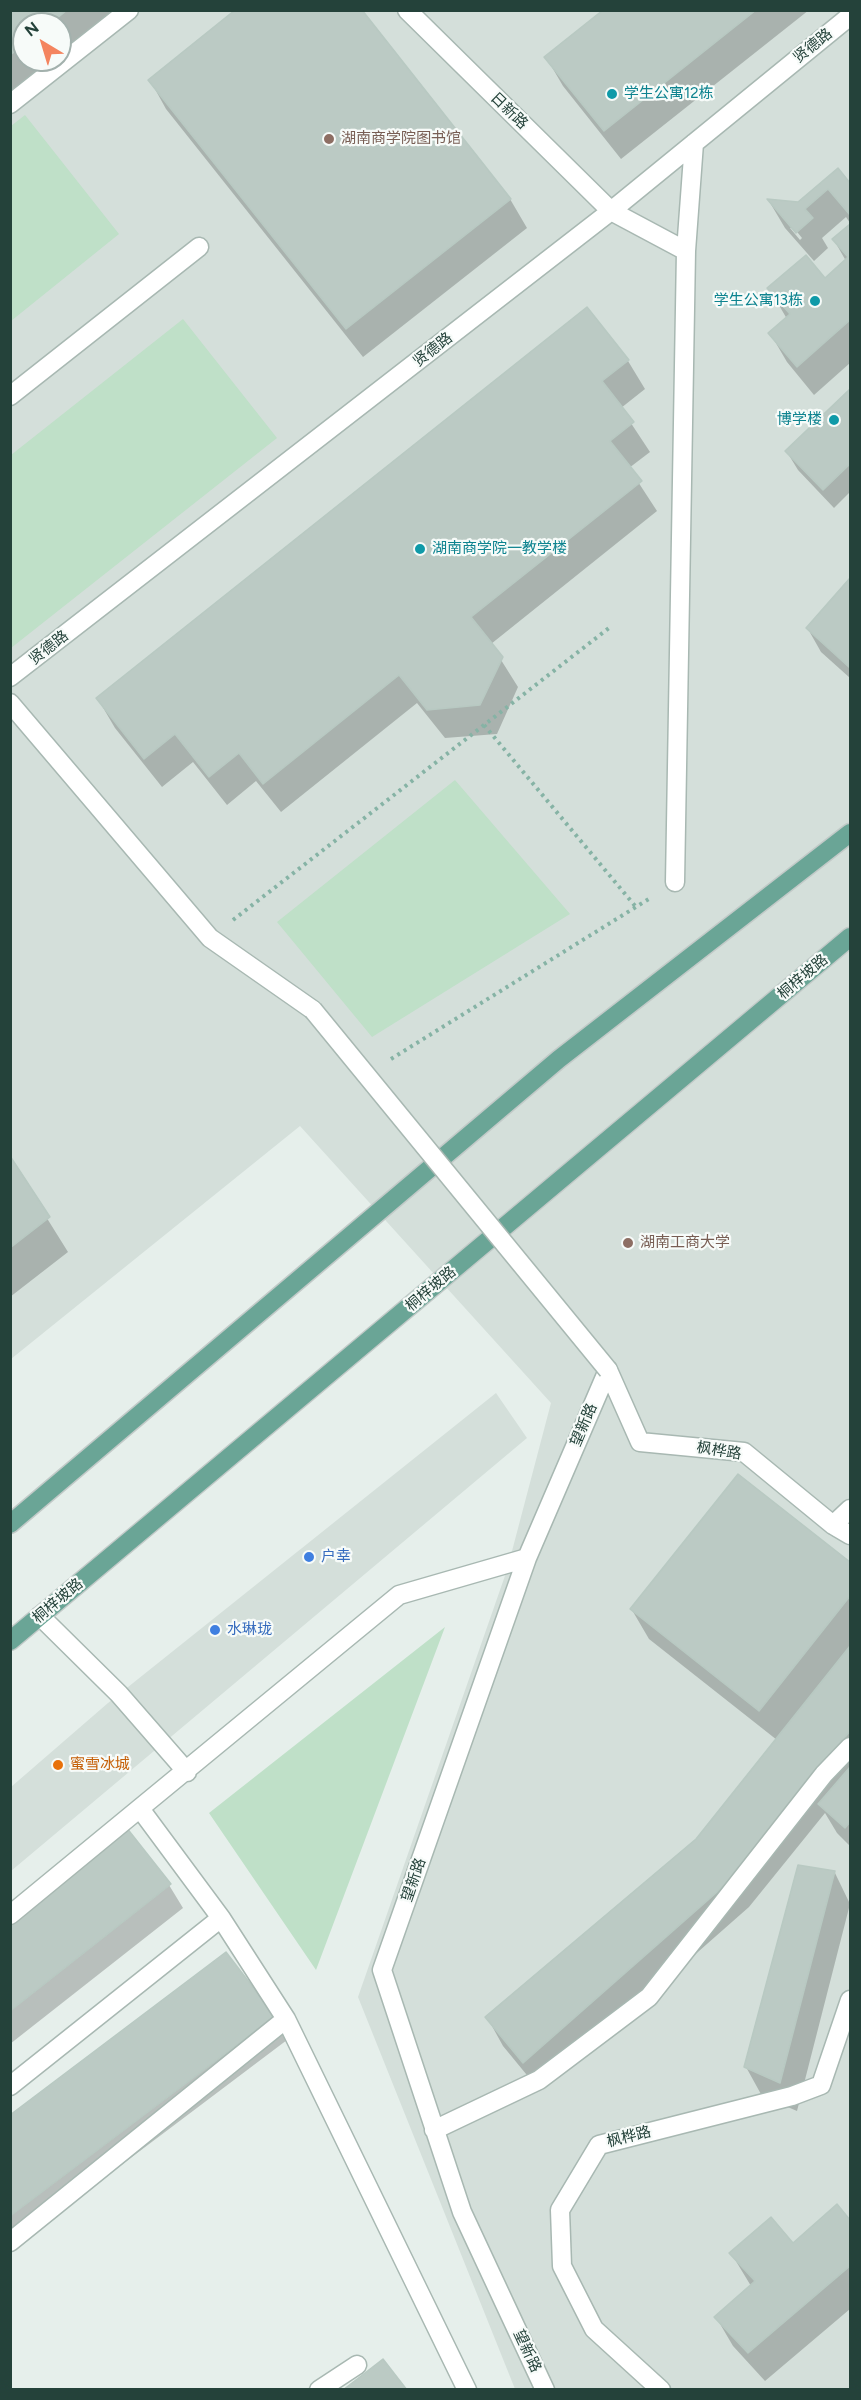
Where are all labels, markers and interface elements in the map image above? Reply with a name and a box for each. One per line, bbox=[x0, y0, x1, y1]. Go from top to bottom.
north arrow bbox=[12, 12, 72, 72]
text: N bbox=[21, 18, 43, 40]
street label: 贤德路 bbox=[790, 25, 836, 67]
place label: 学生公寓12栋 bbox=[624, 85, 714, 103]
marker: 学生公寓12栋 bbox=[605, 87, 619, 101]
street label: 日新路 bbox=[487, 89, 531, 133]
place label: 湖南商学院图书馆 bbox=[341, 130, 461, 148]
marker: 湖南商学院图书馆 bbox=[322, 132, 336, 146]
place label: 学生公寓13栋 bbox=[714, 292, 803, 310]
marker: 学生公寓13栋 bbox=[808, 294, 822, 308]
street label: 贤德路 bbox=[410, 329, 456, 371]
place label: 博学楼 bbox=[777, 411, 822, 429]
marker: 博学楼 bbox=[827, 413, 841, 427]
place label: 湖南商学院一教学楼 bbox=[432, 540, 567, 558]
marker: 湖南商学院一教学楼 bbox=[413, 542, 427, 556]
street label: 贤德路 bbox=[26, 627, 72, 669]
street label: 桐梓坡路 bbox=[774, 951, 832, 1003]
place label: 湖南工商大学 bbox=[640, 1234, 730, 1252]
marker: 湖南工商大学 bbox=[621, 1236, 635, 1250]
street label: 桐梓坡路 bbox=[402, 1263, 460, 1315]
street label: 望新路 bbox=[567, 1401, 601, 1449]
street label: 枫桦路 bbox=[695, 1439, 743, 1463]
place label: 户幸 bbox=[321, 1548, 351, 1566]
marker: 户幸 bbox=[302, 1550, 316, 1564]
street label: 桐梓坡路 bbox=[29, 1575, 87, 1627]
place label: 水琳珑 bbox=[227, 1621, 272, 1639]
marker: 水琳珑 bbox=[208, 1623, 222, 1637]
place label: 蜜雪冰城 bbox=[70, 1756, 130, 1774]
marker: 蜜雪冰城 bbox=[51, 1758, 65, 1772]
street label: 望新路 bbox=[398, 1856, 430, 1904]
street label: 枫桦路 bbox=[605, 2123, 653, 2151]
street label: 望新路 bbox=[509, 2327, 545, 2375]

